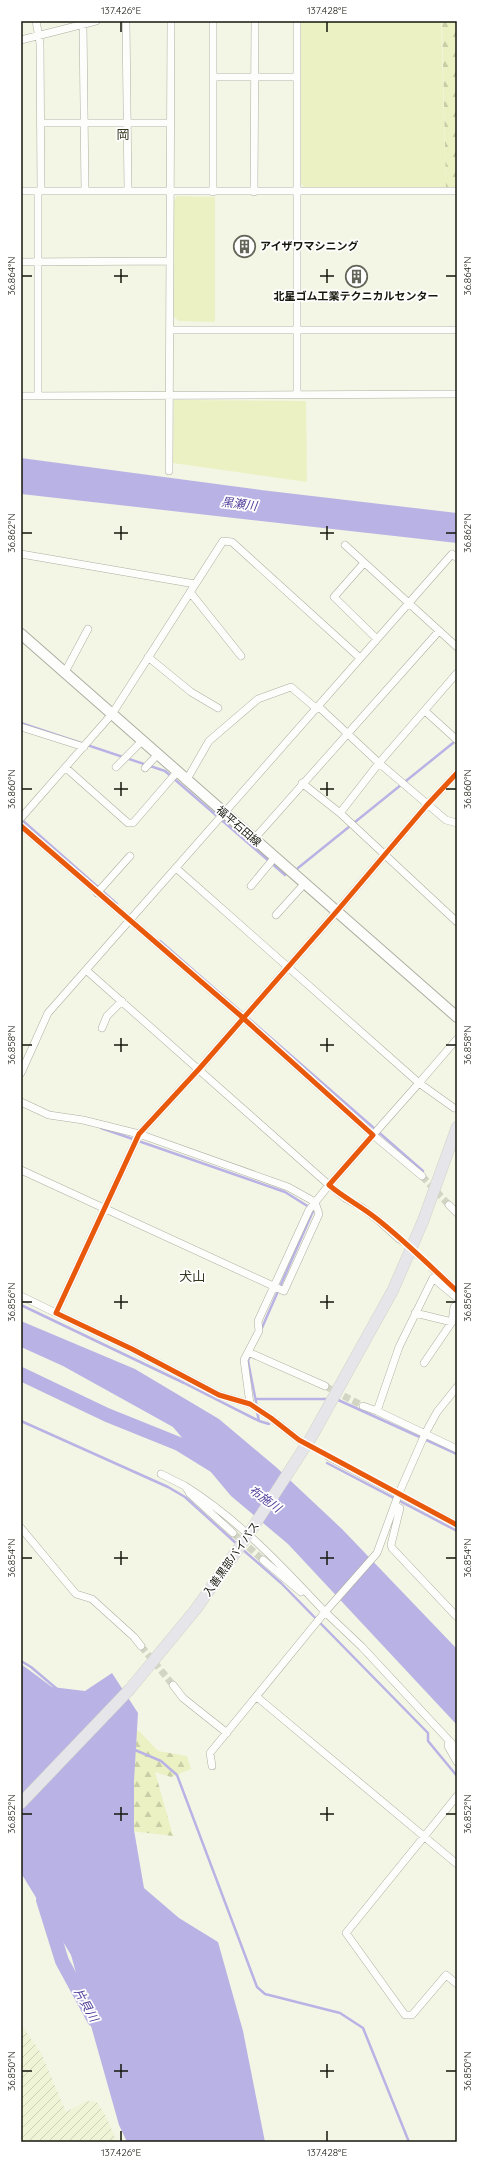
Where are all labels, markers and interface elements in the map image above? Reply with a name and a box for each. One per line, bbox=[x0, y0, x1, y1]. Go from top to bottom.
text: 137.426°E bbox=[101, 4, 141, 17]
text: 137.428°E bbox=[307, 4, 347, 17]
district label: 岡 bbox=[116, 126, 130, 142]
building icon: アイザワマシニング bbox=[232, 233, 258, 259]
place label: アイザワマシニング bbox=[260, 239, 358, 253]
text: 36.864°N bbox=[5, 256, 18, 296]
text: 36.864°N bbox=[461, 256, 474, 296]
building icon: 北星ゴム工業テクニカルセンター bbox=[343, 263, 369, 289]
place label: 北星ゴム工業テクニカルセンター bbox=[274, 289, 439, 303]
water label: 黒瀬川 bbox=[220, 494, 260, 513]
text: 36.862°N bbox=[5, 513, 18, 553]
text: 36.862°N bbox=[461, 513, 474, 553]
text: 36.860°N bbox=[5, 769, 18, 809]
text: 36.860°N bbox=[461, 769, 474, 809]
street label: 福平石田線 bbox=[214, 803, 264, 849]
text: 36.858°N bbox=[5, 1025, 18, 1065]
text: 36.858°N bbox=[461, 1025, 474, 1065]
district label: 犬山 bbox=[179, 1268, 205, 1284]
text: 36.856°N bbox=[5, 1282, 18, 1322]
text: 36.856°N bbox=[461, 1282, 474, 1322]
water label: 布施川 bbox=[246, 1482, 286, 1516]
street label: 入善黒部バイパス bbox=[200, 1519, 262, 1599]
text: 36.854°N bbox=[5, 1538, 18, 1578]
text: 36.854°N bbox=[461, 1538, 474, 1578]
text: 36.852°N bbox=[5, 1794, 18, 1834]
text: 36.852°N bbox=[461, 1794, 474, 1834]
water label: 片貝川 bbox=[71, 1985, 103, 2026]
text: 36.850°N bbox=[5, 2051, 18, 2091]
text: 36.850°N bbox=[461, 2051, 474, 2091]
text: 137.426°E bbox=[101, 2146, 141, 2159]
text: 137.428°E bbox=[307, 2146, 347, 2159]

